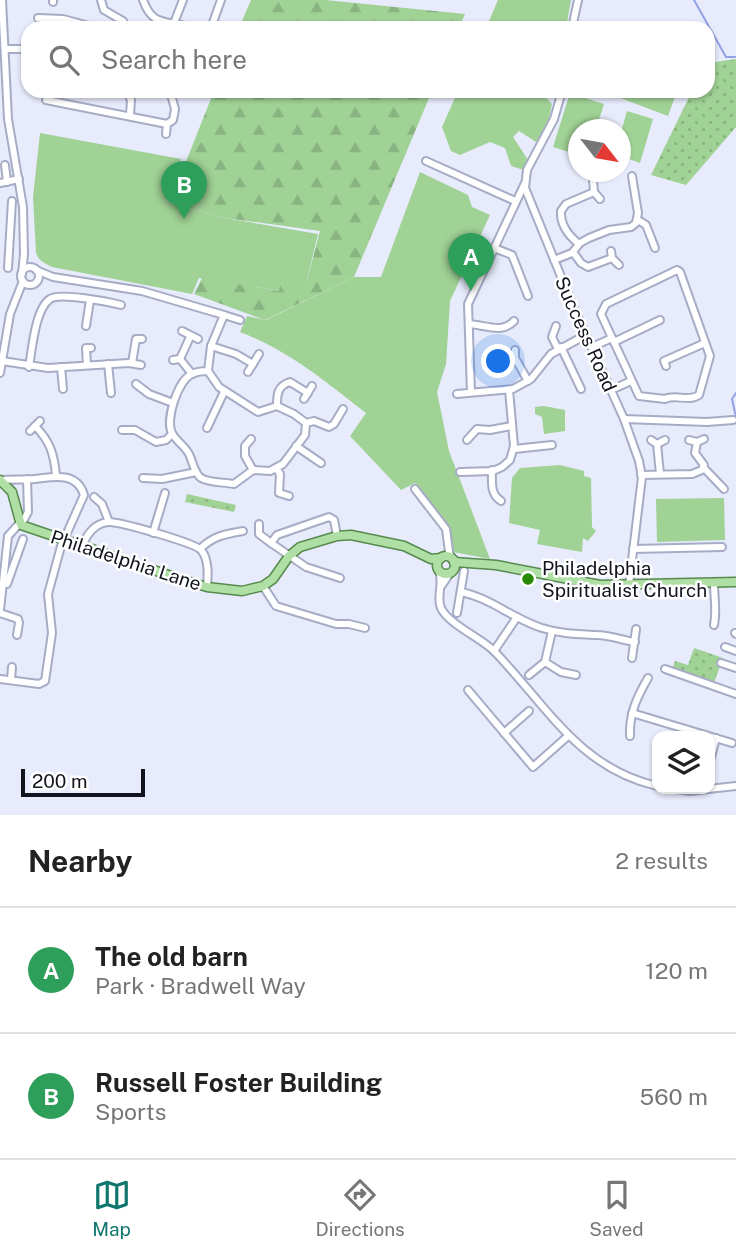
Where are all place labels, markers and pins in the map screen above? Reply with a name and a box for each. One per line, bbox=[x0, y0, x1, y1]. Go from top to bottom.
pin: B bbox=[161, 161, 207, 219]
pin: A bbox=[448, 233, 494, 291]
place label: Philadelphia Spiritualist Church bbox=[542, 557, 707, 601]
marker: Philadelphia Spiritualist Church bbox=[520, 571, 536, 587]

